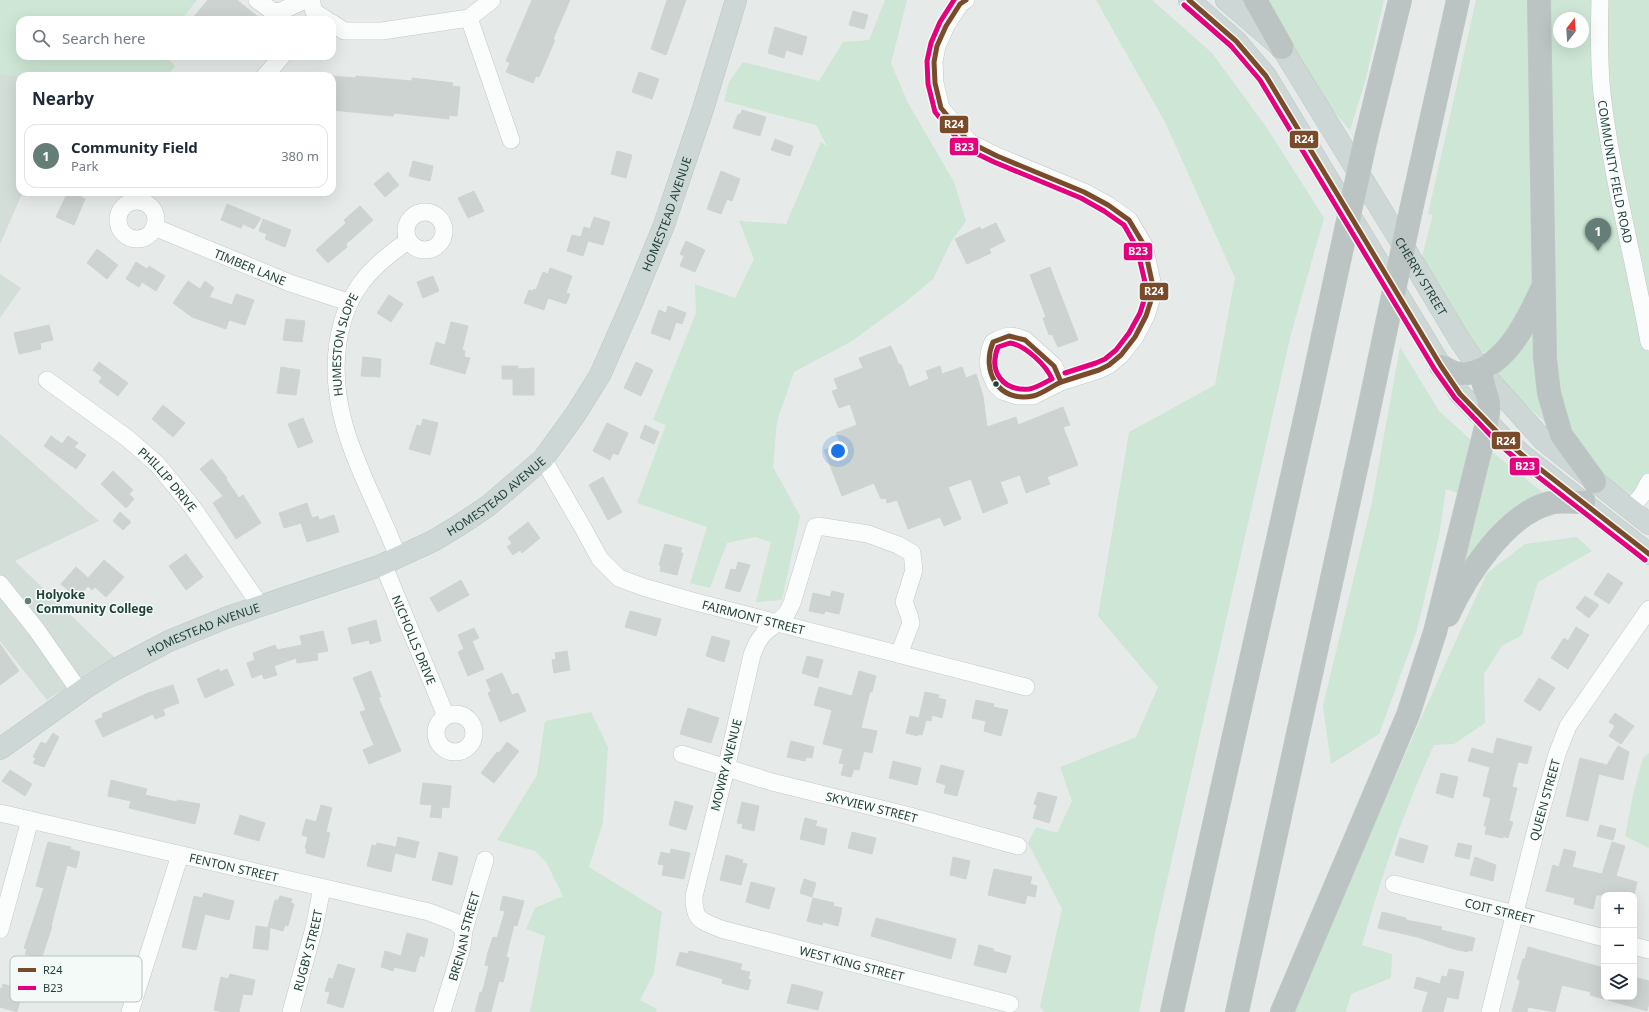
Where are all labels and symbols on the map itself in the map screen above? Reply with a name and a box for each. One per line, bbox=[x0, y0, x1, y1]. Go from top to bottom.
north arrow bbox=[1553, 12, 1589, 48]
street label: COMMUNITY FIELD ROAD bbox=[1594, 99, 1637, 245]
line badge: R24 bbox=[939, 115, 969, 134]
text: R24 bbox=[944, 116, 965, 131]
line badge: R24 bbox=[1289, 130, 1319, 149]
text: R24 bbox=[1294, 131, 1315, 146]
line badge: B23 bbox=[949, 137, 979, 156]
text: B23 bbox=[954, 139, 974, 154]
street label: HOMESTEAD AVENUE bbox=[637, 154, 695, 274]
pin: 1 bbox=[1585, 218, 1611, 251]
street label: CHERRY STREET bbox=[1391, 233, 1452, 319]
line badge: B23 bbox=[1123, 242, 1153, 261]
text: B23 bbox=[1128, 243, 1148, 258]
street label: TIMBER LANE bbox=[212, 244, 289, 289]
line badge: R24 bbox=[1139, 282, 1169, 301]
text: R24 bbox=[1144, 283, 1165, 298]
street label: HUMESTON SLOPE bbox=[327, 289, 362, 397]
unlabelled marker bbox=[991, 379, 1001, 389]
line badge: R24 bbox=[1491, 431, 1521, 450]
text: R24 bbox=[1496, 433, 1517, 448]
your location bbox=[828, 441, 848, 461]
street label: PHILLIP DRIVE bbox=[135, 443, 201, 515]
street label: HOMESTEAD AVENUE bbox=[443, 452, 549, 540]
line badge: B23 bbox=[1509, 457, 1540, 476]
text: B23 bbox=[1515, 458, 1535, 473]
place label: Holyoke Community College bbox=[36, 586, 153, 617]
street label: NICHOLLS DRIVE bbox=[388, 592, 441, 687]
street label: FAIRMONT STREET bbox=[700, 595, 807, 638]
marker: Holyoke Community College bbox=[23, 596, 33, 606]
street label: HOMESTEAD AVENUE bbox=[143, 598, 262, 660]
street label: MOWRY AVENUE bbox=[706, 717, 746, 813]
street label: QUEEN STREET bbox=[1525, 757, 1564, 843]
street label: SKYVIEW STREET bbox=[824, 787, 920, 826]
street label: FENTON STREET bbox=[188, 848, 280, 886]
street label: BRENAN STREET bbox=[444, 889, 484, 983]
street label: COIT STREET bbox=[1463, 893, 1537, 928]
street label: RUGBY STREET bbox=[289, 908, 326, 993]
street label: WEST KING STREET bbox=[798, 941, 906, 985]
legend bbox=[10, 956, 142, 1002]
text: R24 bbox=[43, 962, 63, 977]
text: B23 bbox=[43, 980, 63, 995]

